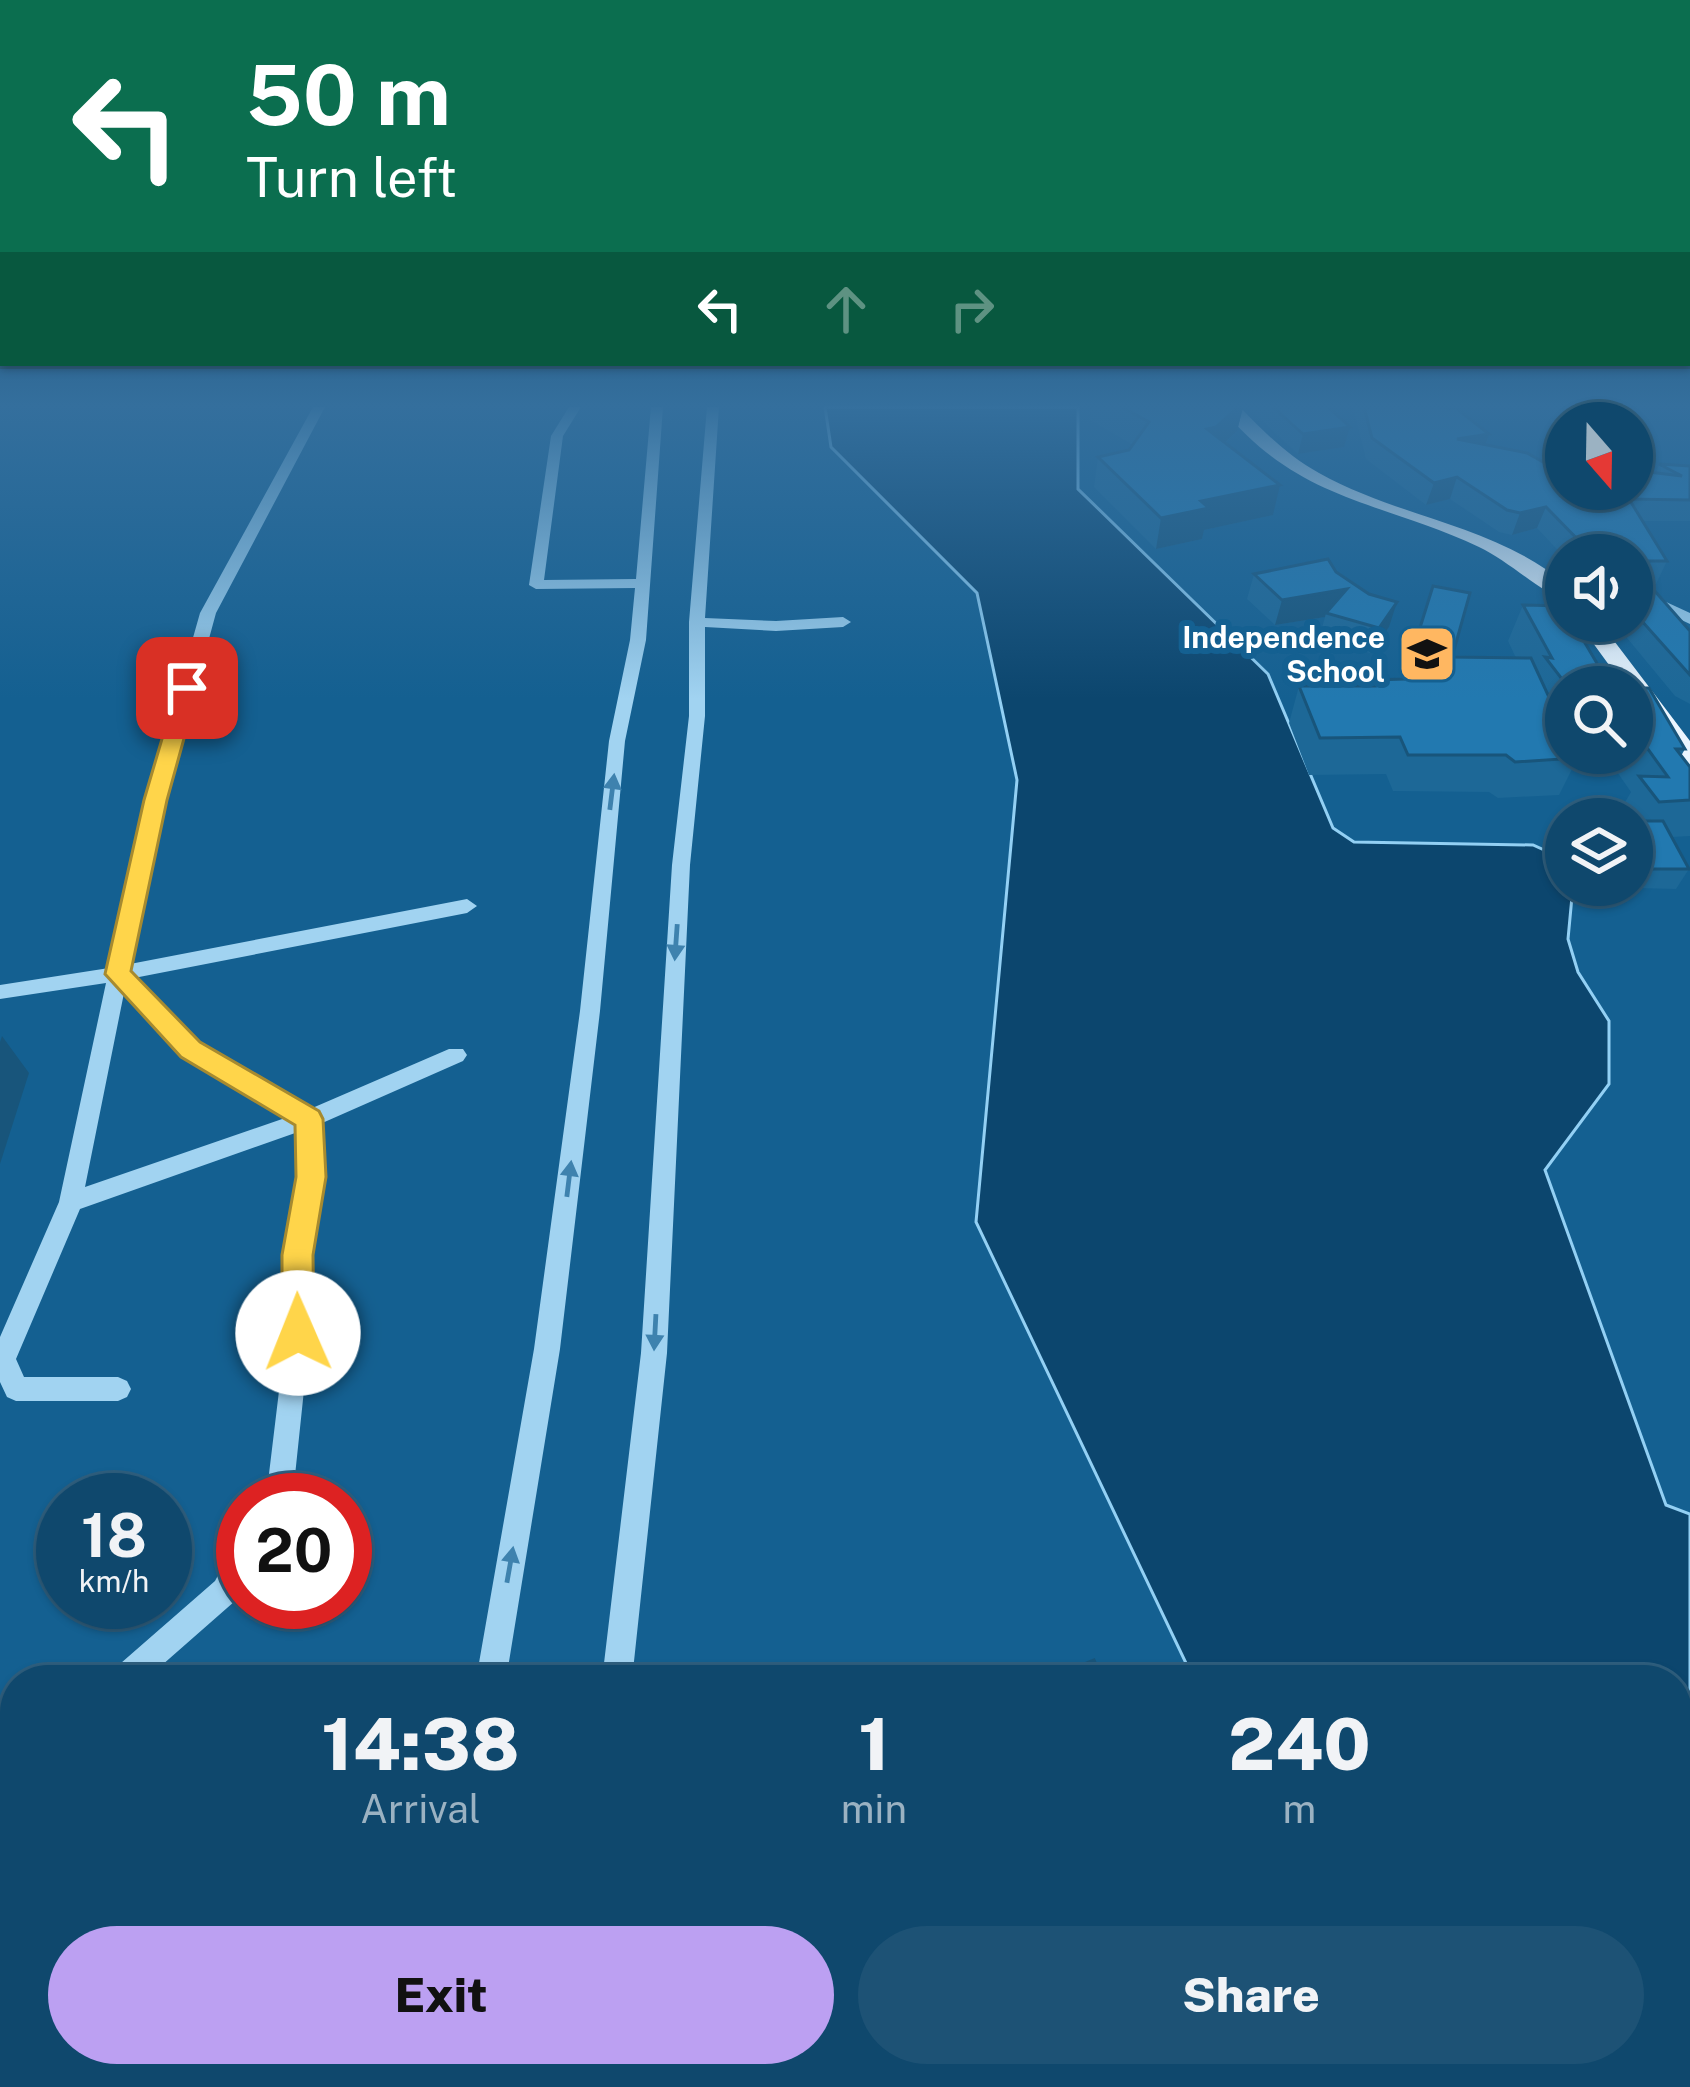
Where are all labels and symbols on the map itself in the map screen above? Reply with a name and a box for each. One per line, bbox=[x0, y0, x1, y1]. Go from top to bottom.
north arrow bbox=[1545, 402, 1653, 510]
place label: Independence School bbox=[1182, 619, 1385, 689]
school or university icon: Independence School bbox=[1396, 623, 1458, 685]
pin bbox=[136, 637, 238, 739]
one-way arrow bbox=[602, 772, 621, 810]
one-way arrow bbox=[667, 924, 686, 961]
one-way arrow bbox=[560, 1160, 579, 1197]
position arrow bbox=[235, 1270, 361, 1396]
one-way arrow bbox=[645, 1314, 664, 1352]
speed limit sign: 20 bbox=[216, 1473, 372, 1629]
one-way arrow bbox=[502, 1545, 520, 1583]

